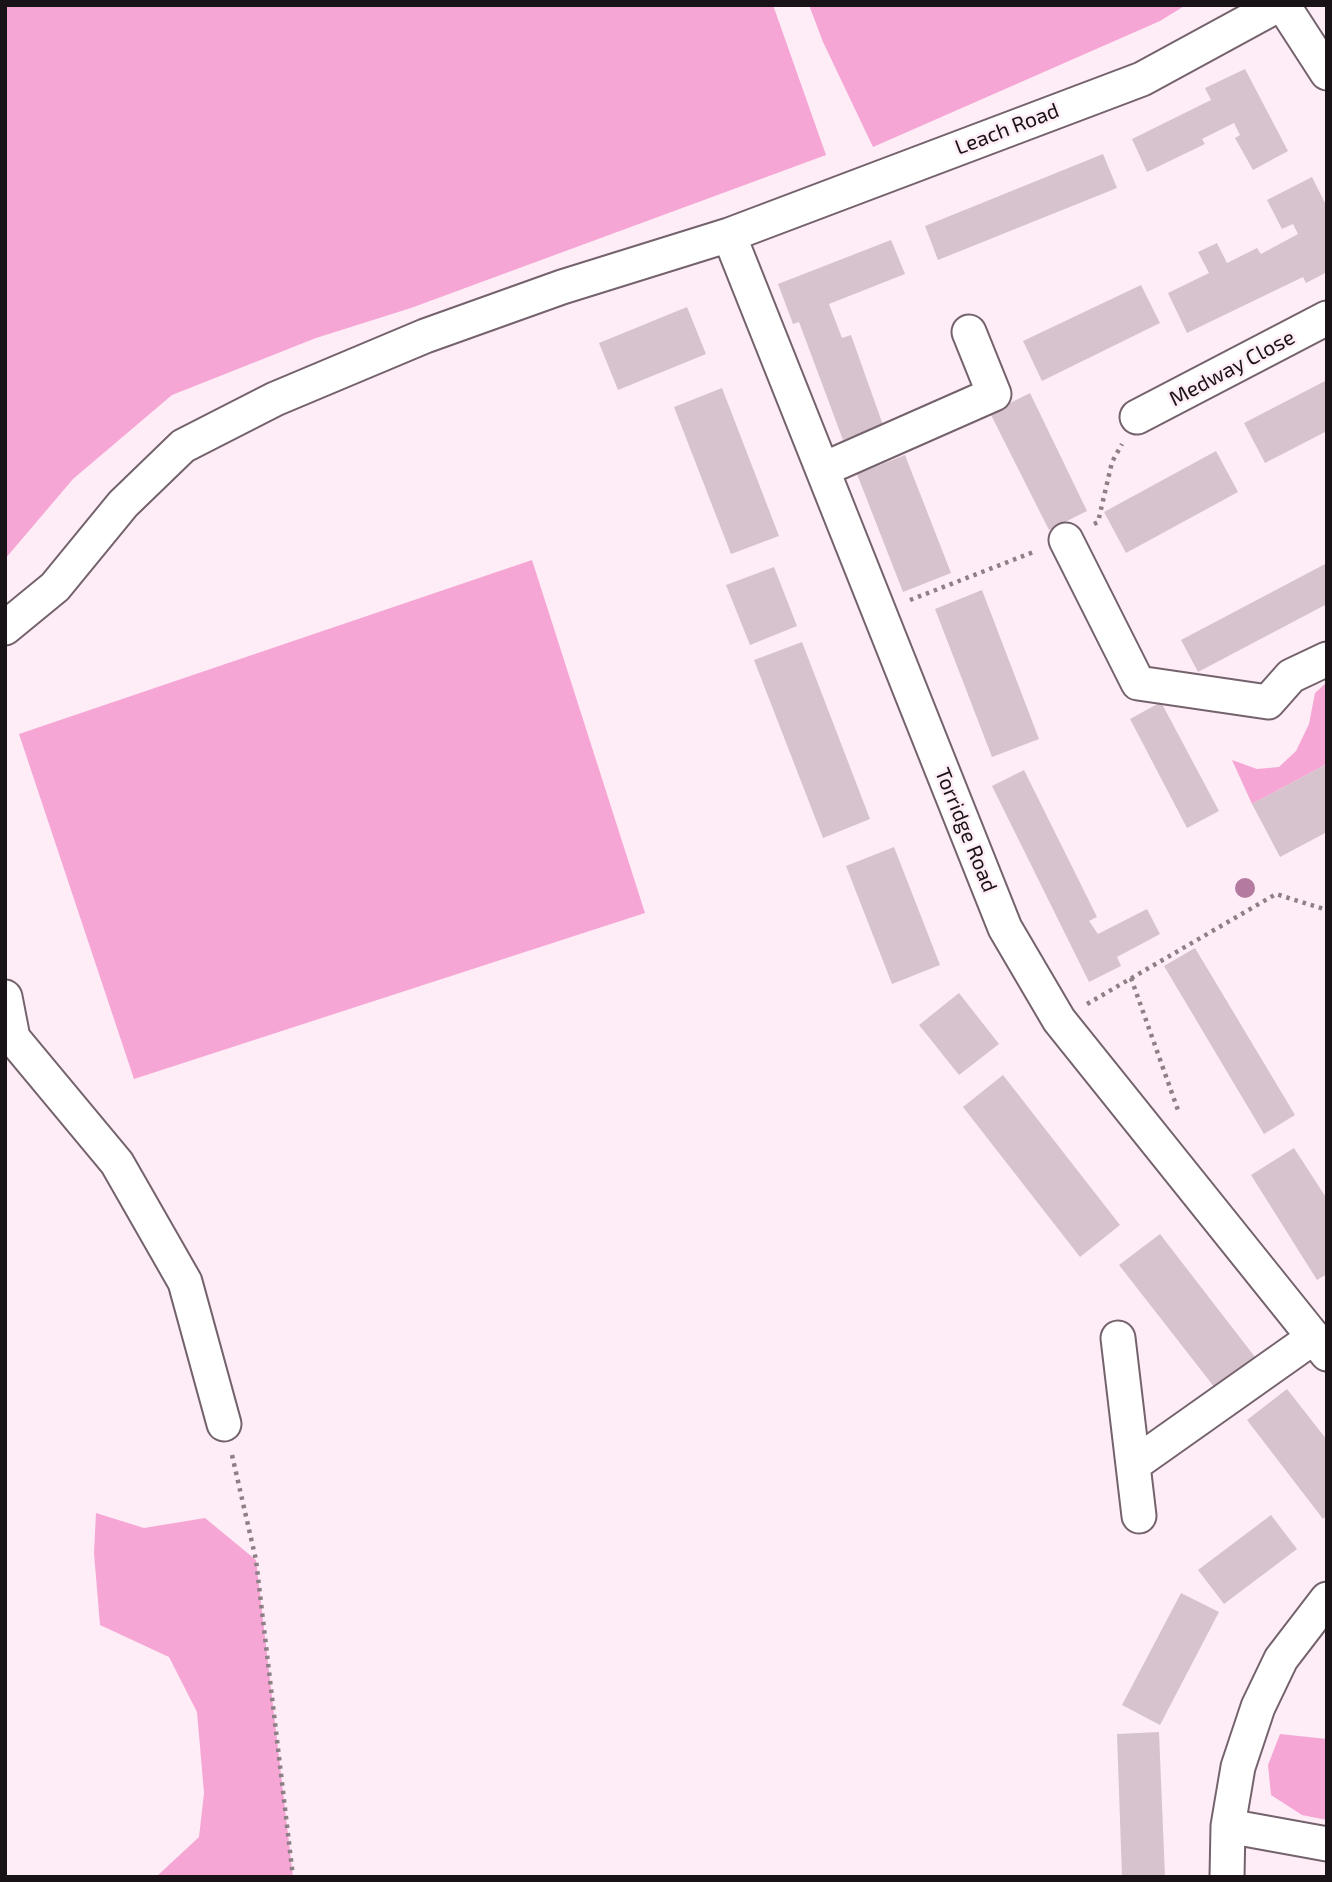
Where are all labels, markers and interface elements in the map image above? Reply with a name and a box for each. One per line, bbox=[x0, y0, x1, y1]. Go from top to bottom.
street label: Leach Road bbox=[952, 98, 1062, 160]
street label: Medway Close bbox=[1165, 324, 1299, 412]
street label: Torridge Road bbox=[930, 764, 1002, 896]

